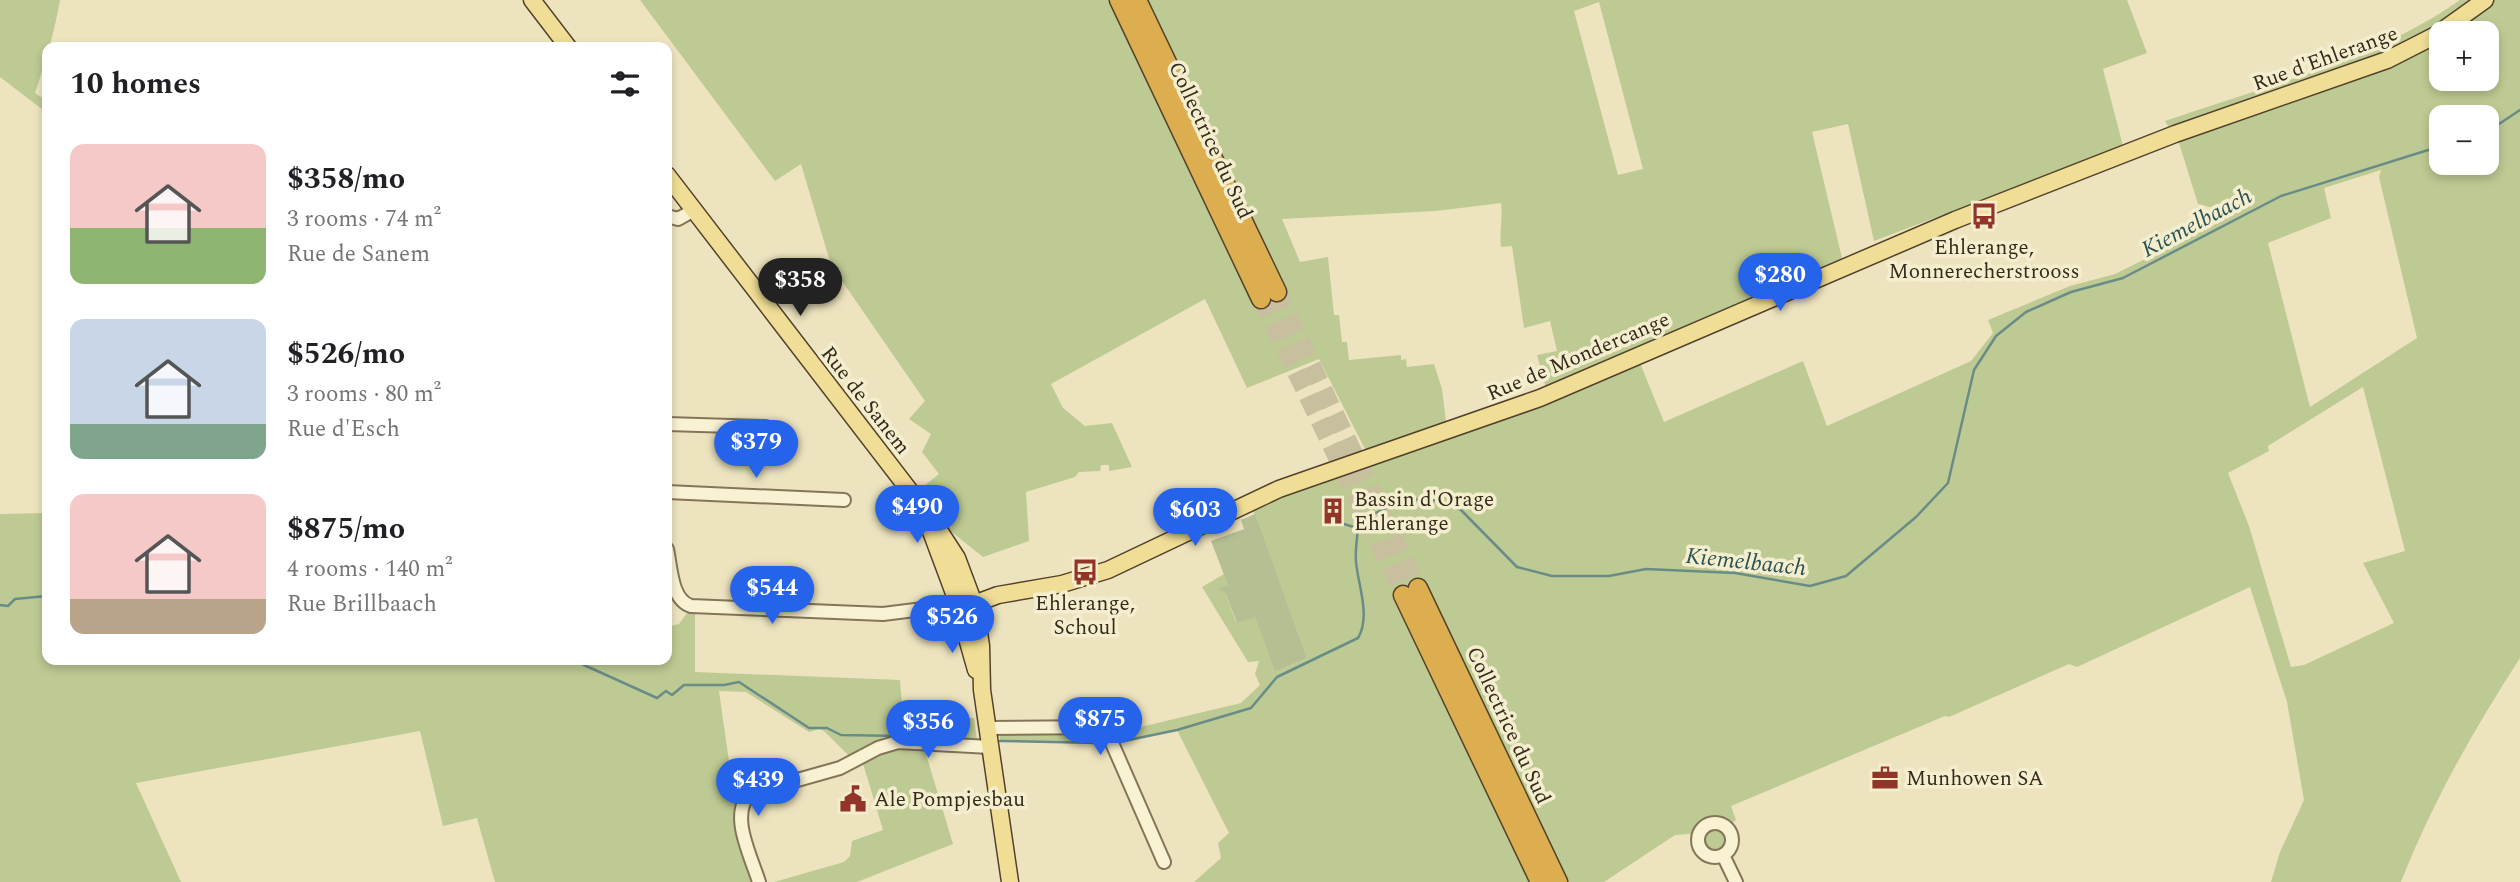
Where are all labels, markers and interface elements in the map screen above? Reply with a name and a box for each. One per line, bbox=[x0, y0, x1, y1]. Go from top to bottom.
street label: Rue d'Ehlerange bbox=[2248, 18, 2403, 100]
map controls bbox=[2429, 21, 2499, 175]
button: + bbox=[2429, 21, 2499, 91]
street label: Collectrice du Sud bbox=[1160, 56, 1261, 225]
text: 10 homes bbox=[70, 61, 201, 107]
icon: filters bbox=[606, 65, 644, 103]
button: − bbox=[2429, 105, 2499, 175]
text: $358/mo bbox=[287, 156, 405, 202]
icon: home bbox=[126, 172, 210, 256]
water label: Kiemelbaach bbox=[2135, 179, 2258, 267]
bus stop icon: Ehlerange, Monnerecherstrooss bbox=[1969, 201, 1999, 231]
text: 3 rooms · 74 m² bbox=[287, 202, 441, 237]
place label: Ehlerange, Monnerecherstrooss bbox=[1889, 232, 2079, 288]
text: Rue de Sanem bbox=[287, 237, 430, 272]
pin: $280 bbox=[1739, 254, 1821, 313]
pin: $358 bbox=[759, 258, 841, 318]
text: $280 bbox=[1754, 258, 1806, 293]
text: $358 bbox=[774, 263, 826, 298]
street label: Rue de Mondercange bbox=[1482, 304, 1675, 410]
text: $526/mo bbox=[287, 331, 405, 377]
street label: Rue de Sanem bbox=[812, 339, 918, 462]
icon: home bbox=[126, 347, 210, 431]
text: 3 rooms · 80 m² bbox=[287, 377, 441, 412]
text: Rue d'Esch bbox=[287, 412, 400, 447]
pin: $379 bbox=[715, 420, 797, 480]
text: $379 bbox=[730, 425, 782, 460]
place label: Bassin d'Orage Ehlerange bbox=[1354, 484, 1494, 540]
pin: $490 bbox=[876, 486, 958, 545]
pin: $603 bbox=[1154, 489, 1236, 548]
text: $490 bbox=[891, 490, 943, 525]
text: $603 bbox=[1169, 493, 1221, 528]
building icon: Bassin d'Orage Ehlerange bbox=[1318, 496, 1348, 526]
text: $875/mo bbox=[287, 506, 405, 552]
icon: home bbox=[126, 522, 210, 606]
water label: Kiemelbaach bbox=[1684, 539, 1808, 586]
text: 4 rooms · 140 m² bbox=[287, 552, 453, 587]
bus stop icon: Ehlerange, Schoul bbox=[1070, 557, 1100, 587]
pin: $544 bbox=[731, 566, 813, 626]
text: $544 bbox=[746, 571, 798, 606]
text: Rue Brillbaach bbox=[287, 587, 437, 622]
place label: Ehlerange, Schoul bbox=[1035, 588, 1135, 644]
pin: $526 bbox=[911, 596, 993, 655]
text: $526 bbox=[926, 600, 978, 635]
street label: Collectrice du Sud bbox=[1458, 641, 1559, 810]
pin: $875 bbox=[1059, 698, 1141, 757]
pin: $356 bbox=[887, 700, 969, 760]
text: $875 bbox=[1074, 702, 1126, 737]
text: $356 bbox=[902, 705, 954, 740]
pin: $439 bbox=[717, 758, 799, 818]
text: $439 bbox=[732, 763, 784, 798]
office icon: Munhowen SA bbox=[1870, 763, 1900, 793]
place label: Munhowen SA bbox=[1906, 763, 2044, 795]
public building icon: Ale Pompjesbau bbox=[838, 784, 868, 814]
place label: Ale Pompjesbau bbox=[874, 784, 1025, 816]

